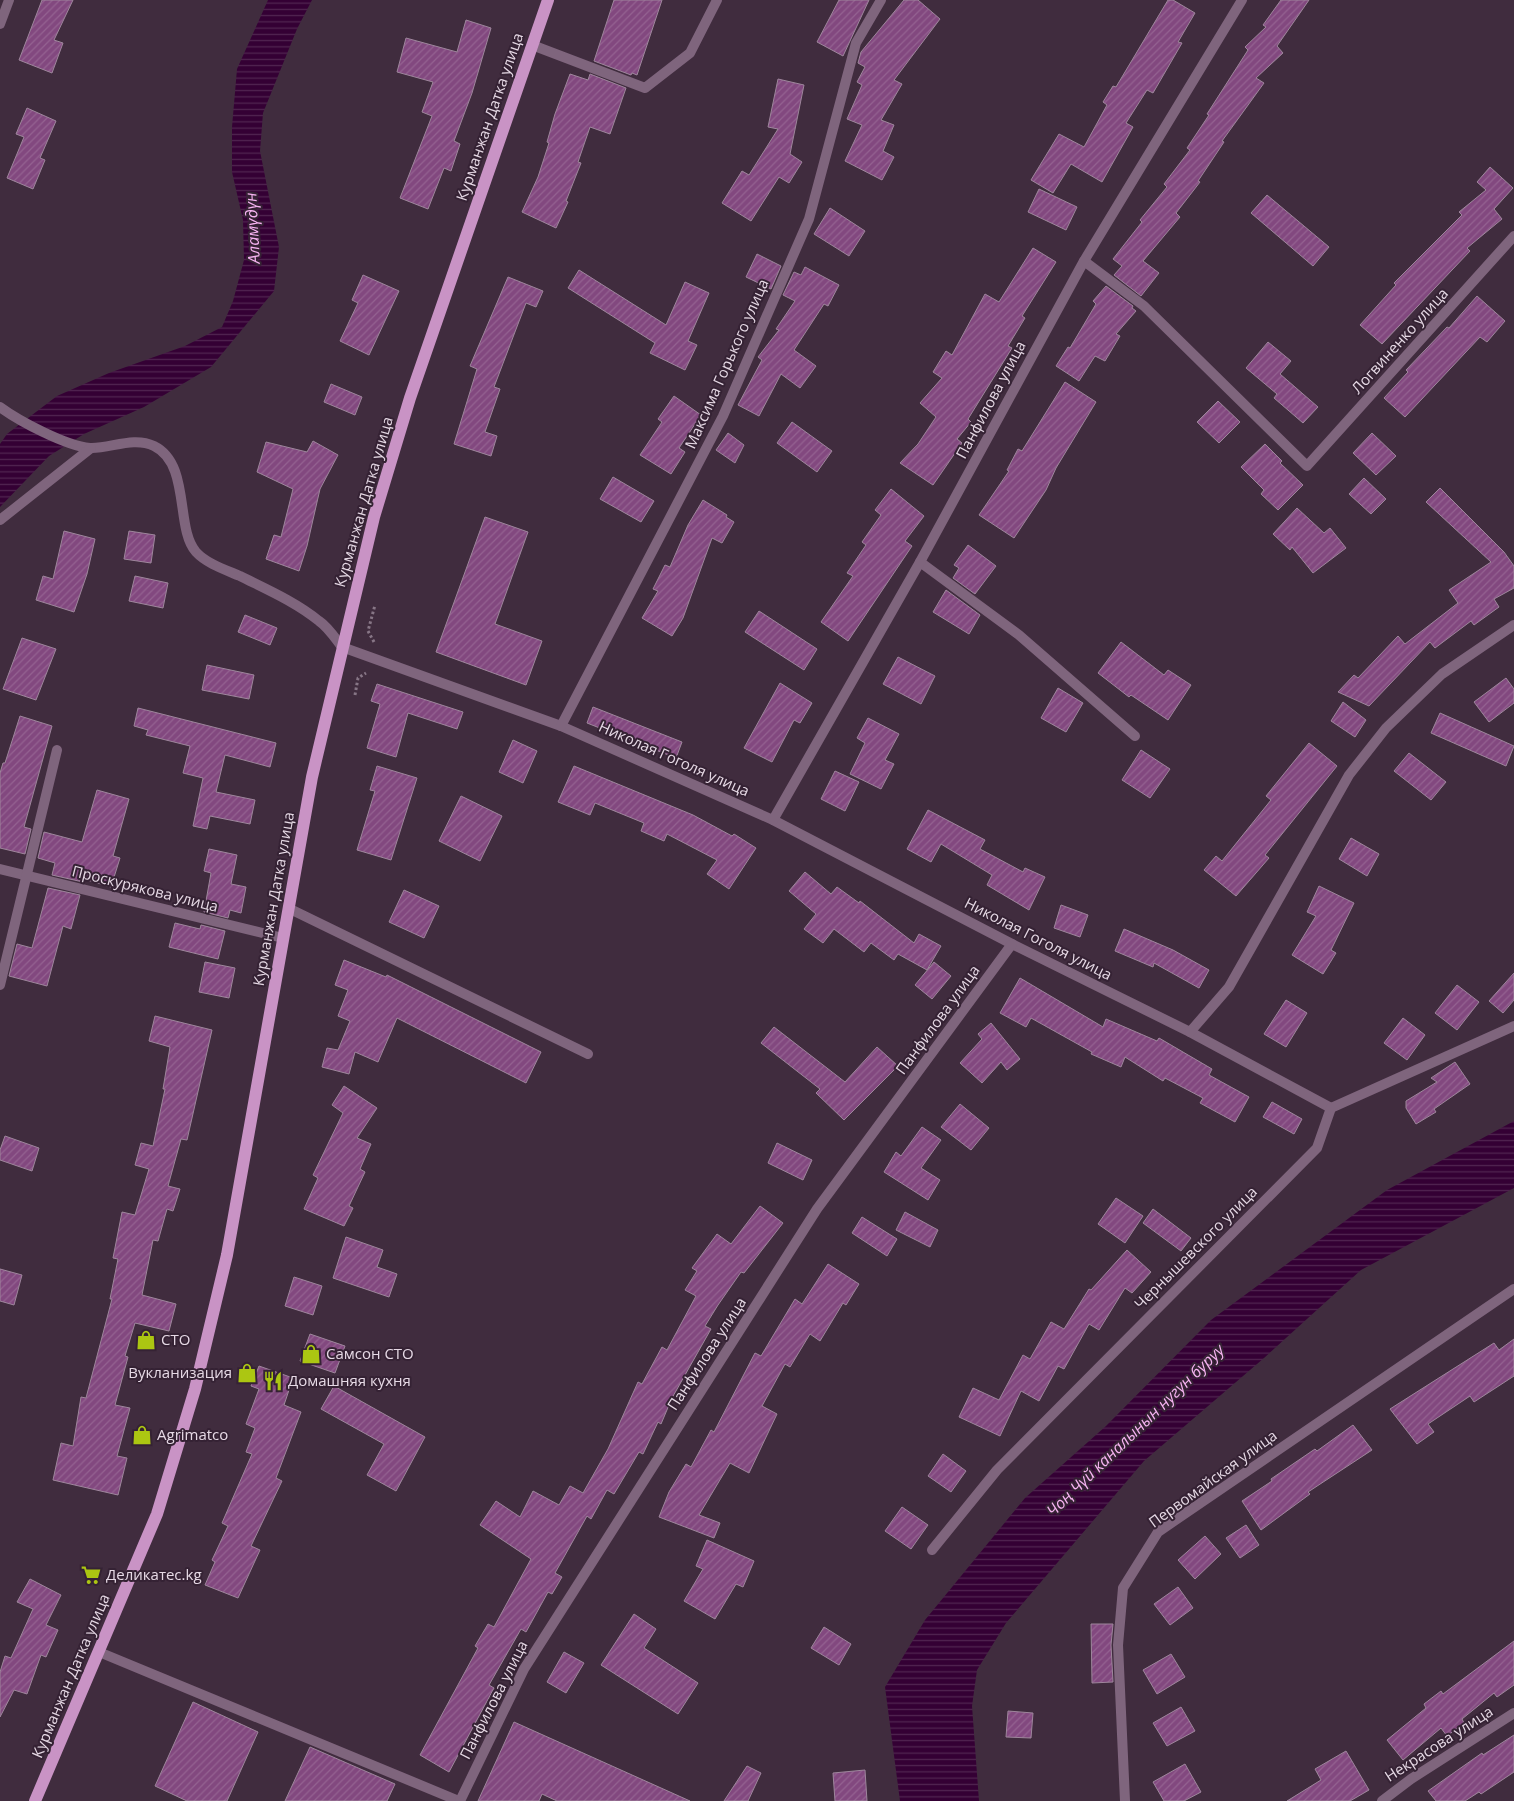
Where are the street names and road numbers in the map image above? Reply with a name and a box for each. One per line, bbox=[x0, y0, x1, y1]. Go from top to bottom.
street label: Курманжан Датка улица bbox=[451, 30, 527, 203]
street label: Максима Горького улица bbox=[680, 276, 773, 452]
street label: Логвиненко улица bbox=[1346, 283, 1452, 397]
street label: Панфилова улица bbox=[951, 337, 1030, 462]
street label: Курманжан Датка улица bbox=[329, 414, 397, 589]
street label: Николая Гоголя улица bbox=[596, 716, 753, 800]
street label: Курманжан Датка улица bbox=[248, 810, 298, 987]
street label: Проскурякова улица bbox=[70, 860, 220, 916]
street label: Николая Гоголя улица bbox=[961, 892, 1116, 984]
street label: Панфилова улица bbox=[891, 961, 984, 1078]
street label: Чернышевского улица bbox=[1129, 1181, 1261, 1313]
street label: Панфилова улица bbox=[662, 1293, 750, 1414]
street label: Первомайская улица bbox=[1144, 1425, 1281, 1532]
street label: Курманжан Датка улица bbox=[26, 1591, 114, 1761]
street label: Панфилова улица bbox=[455, 1637, 532, 1762]
street label: Некрасова улица bbox=[1381, 1701, 1496, 1786]

